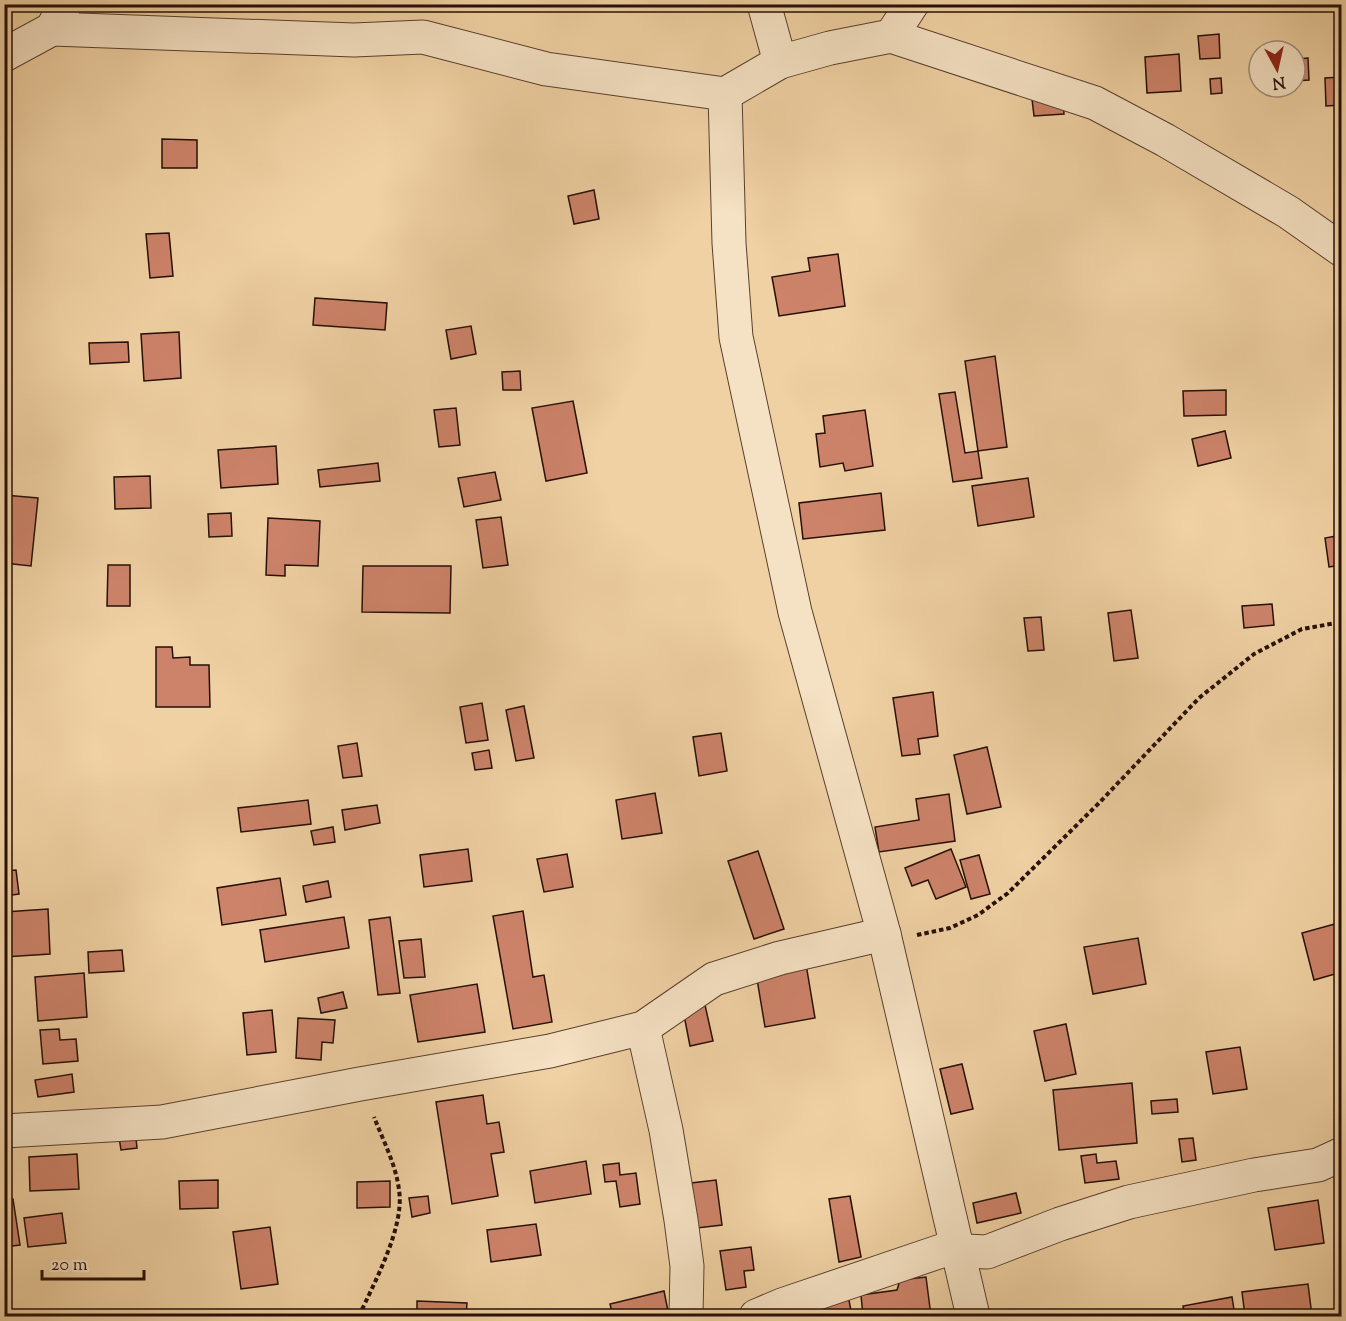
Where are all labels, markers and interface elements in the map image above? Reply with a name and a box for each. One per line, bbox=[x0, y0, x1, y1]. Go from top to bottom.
north arrow bbox=[1247, 39, 1307, 99]
text: N bbox=[1271, 69, 1287, 94]
scale bar bbox=[42, 1243, 144, 1281]
text: 20 m bbox=[51, 1253, 88, 1279]

